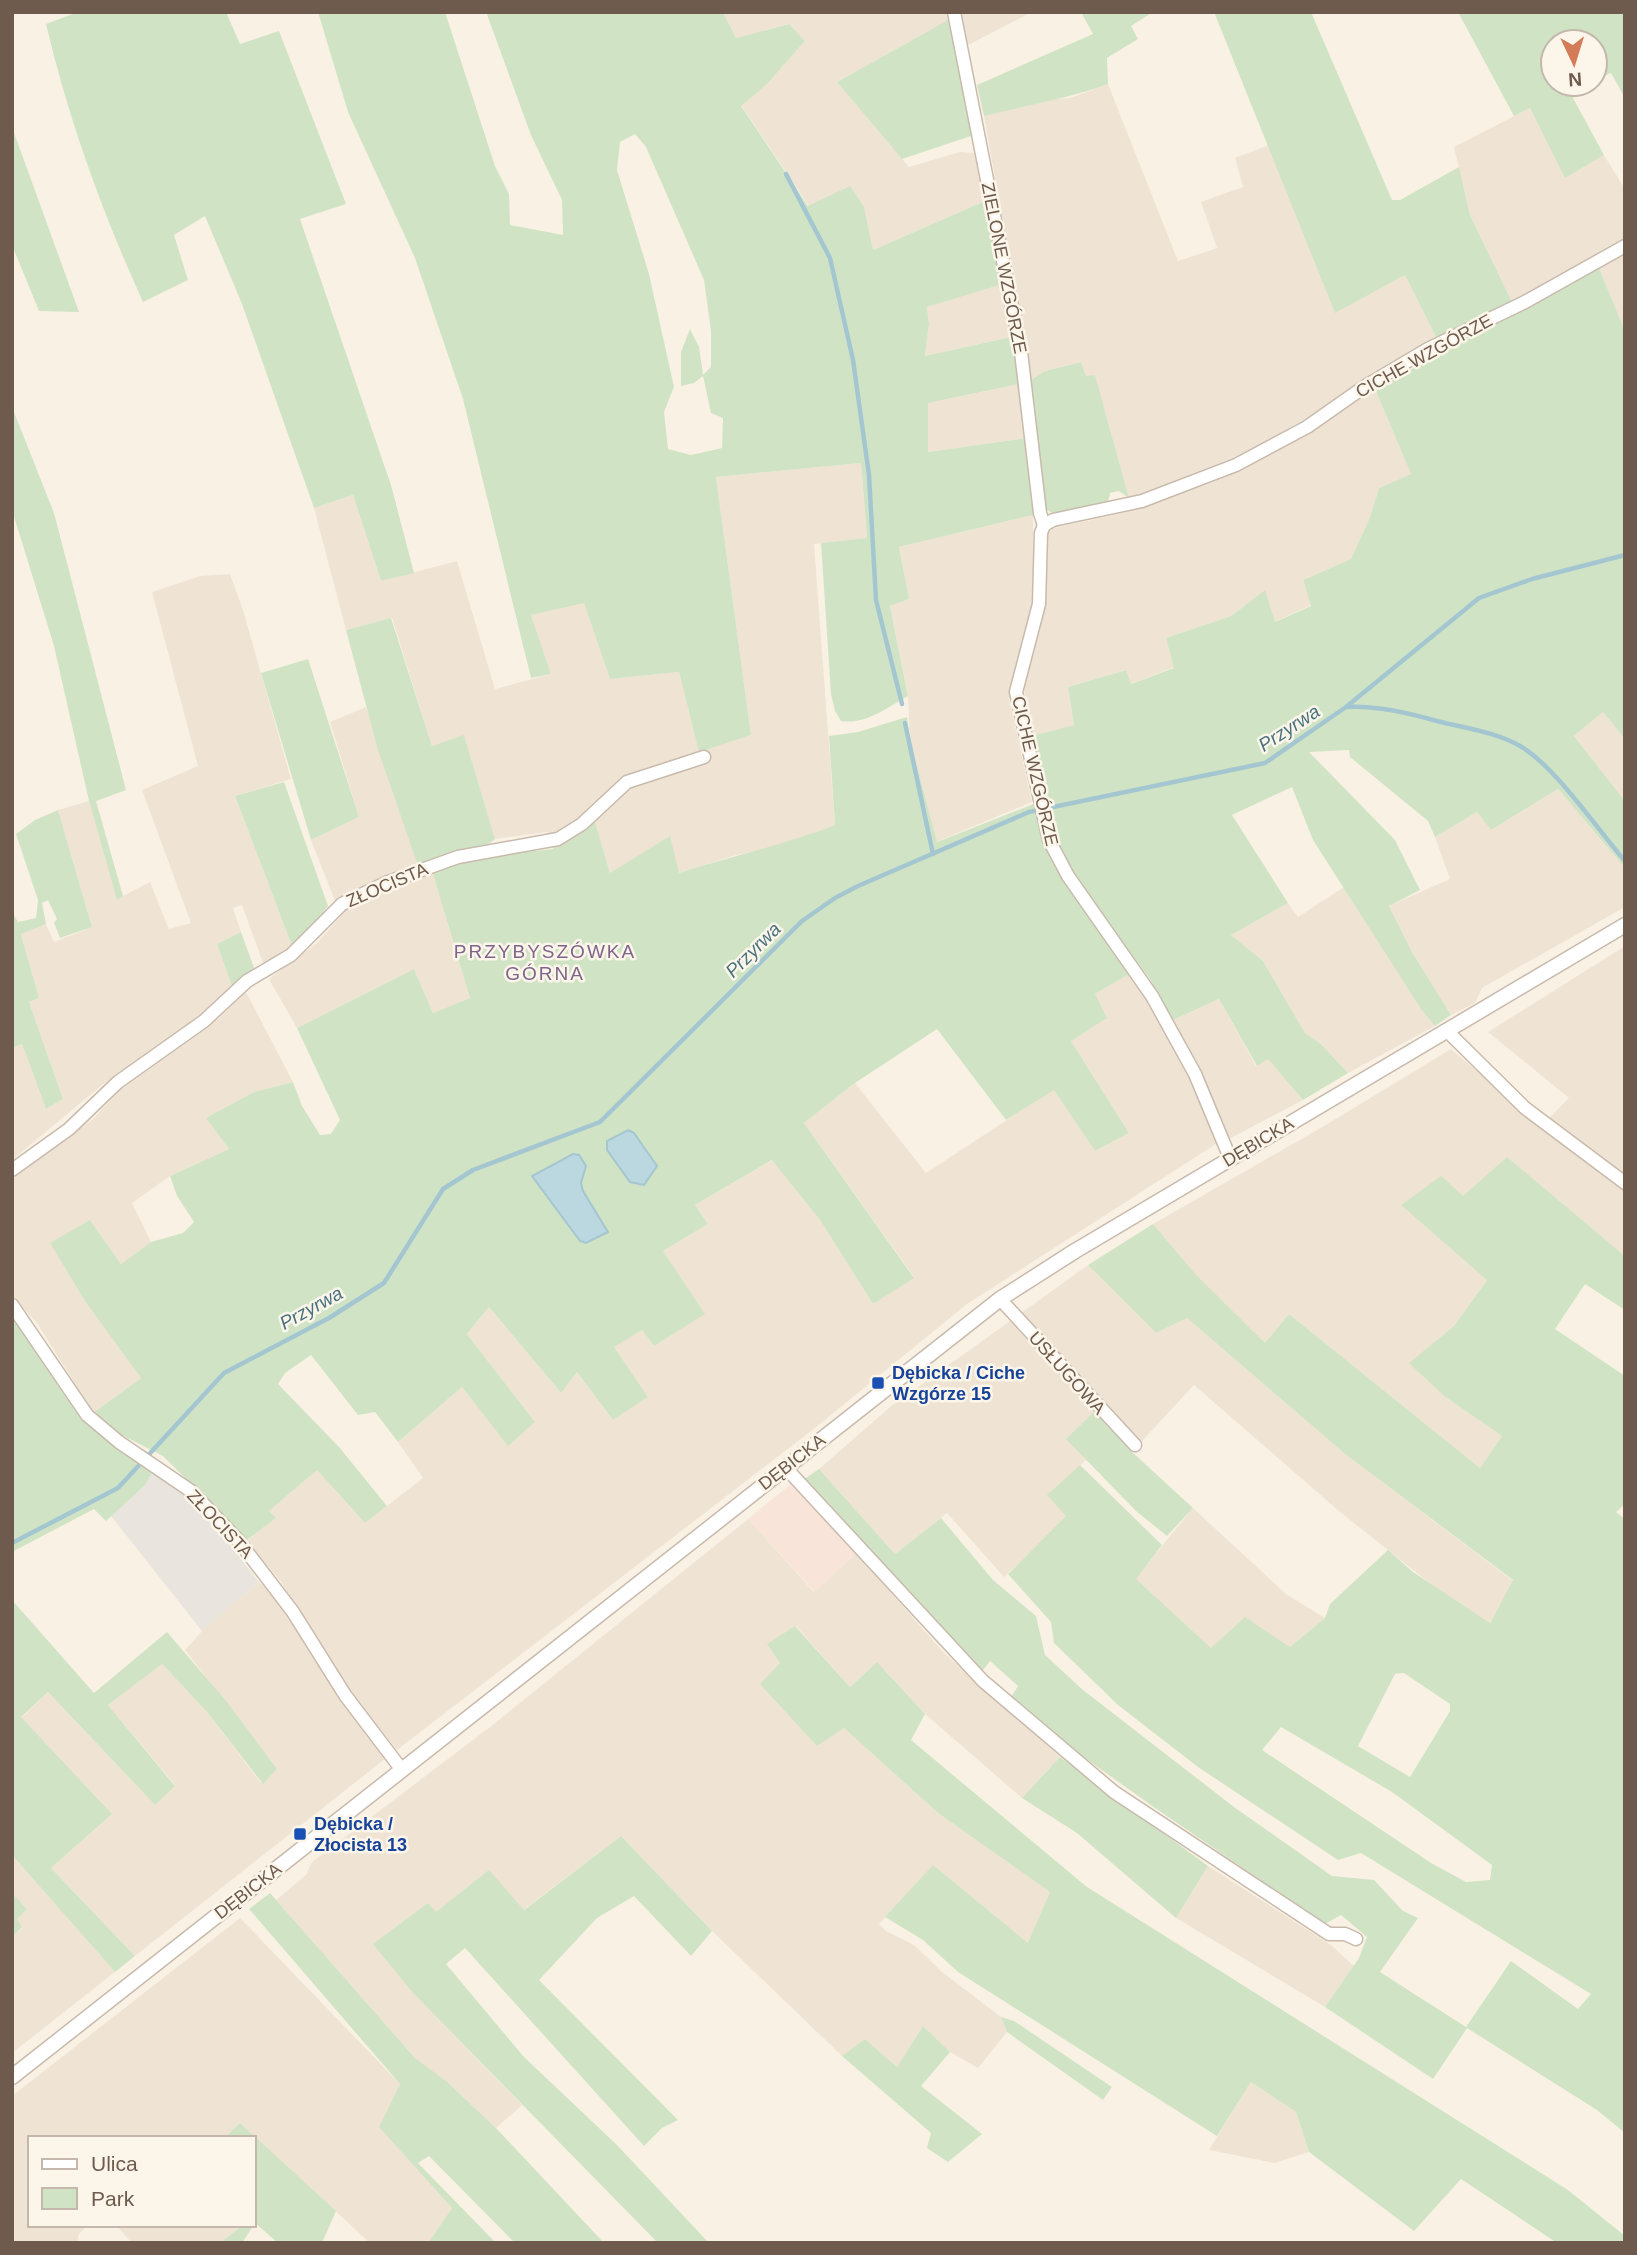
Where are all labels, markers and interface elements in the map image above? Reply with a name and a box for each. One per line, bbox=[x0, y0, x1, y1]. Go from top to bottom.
north arrow bbox=[1539, 28, 1609, 98]
text: N bbox=[1568, 69, 1583, 90]
street label: ZIELONE WZGÓRZE bbox=[978, 180, 1031, 355]
street label: CICHE WZGÓRZE bbox=[1352, 309, 1496, 402]
street label: CICHE WZGÓRZE bbox=[1008, 694, 1063, 848]
water label: Przyrwa bbox=[1255, 701, 1323, 755]
street label: ZŁOCISTA bbox=[343, 859, 431, 911]
water label: Przyrwa bbox=[721, 918, 785, 982]
district label: PRZYBYSZÓWKA GÓRNA bbox=[454, 941, 636, 984]
street label: DĘBICKA bbox=[1219, 1113, 1297, 1171]
water label: Przyrwa bbox=[276, 1282, 346, 1334]
street label: USŁUGOWA bbox=[1025, 1328, 1109, 1418]
place label: Dębicka / Ciche Wzgórze 15 bbox=[892, 1363, 1025, 1404]
marker: Dębicka / Ciche Wzgórze 15 bbox=[870, 1375, 886, 1391]
street label: DĘBICKA bbox=[755, 1430, 829, 1494]
street label: ZŁOCISTA bbox=[183, 1485, 257, 1563]
place label: Dębicka / Złocista 13 bbox=[314, 1814, 407, 1855]
marker: Dębicka / Złocista 13 bbox=[292, 1826, 308, 1842]
street label: DĘBICKA bbox=[211, 1859, 285, 1923]
legend bbox=[28, 2136, 256, 2227]
text: Ulica bbox=[91, 2152, 138, 2175]
text: Park bbox=[91, 2187, 135, 2210]

